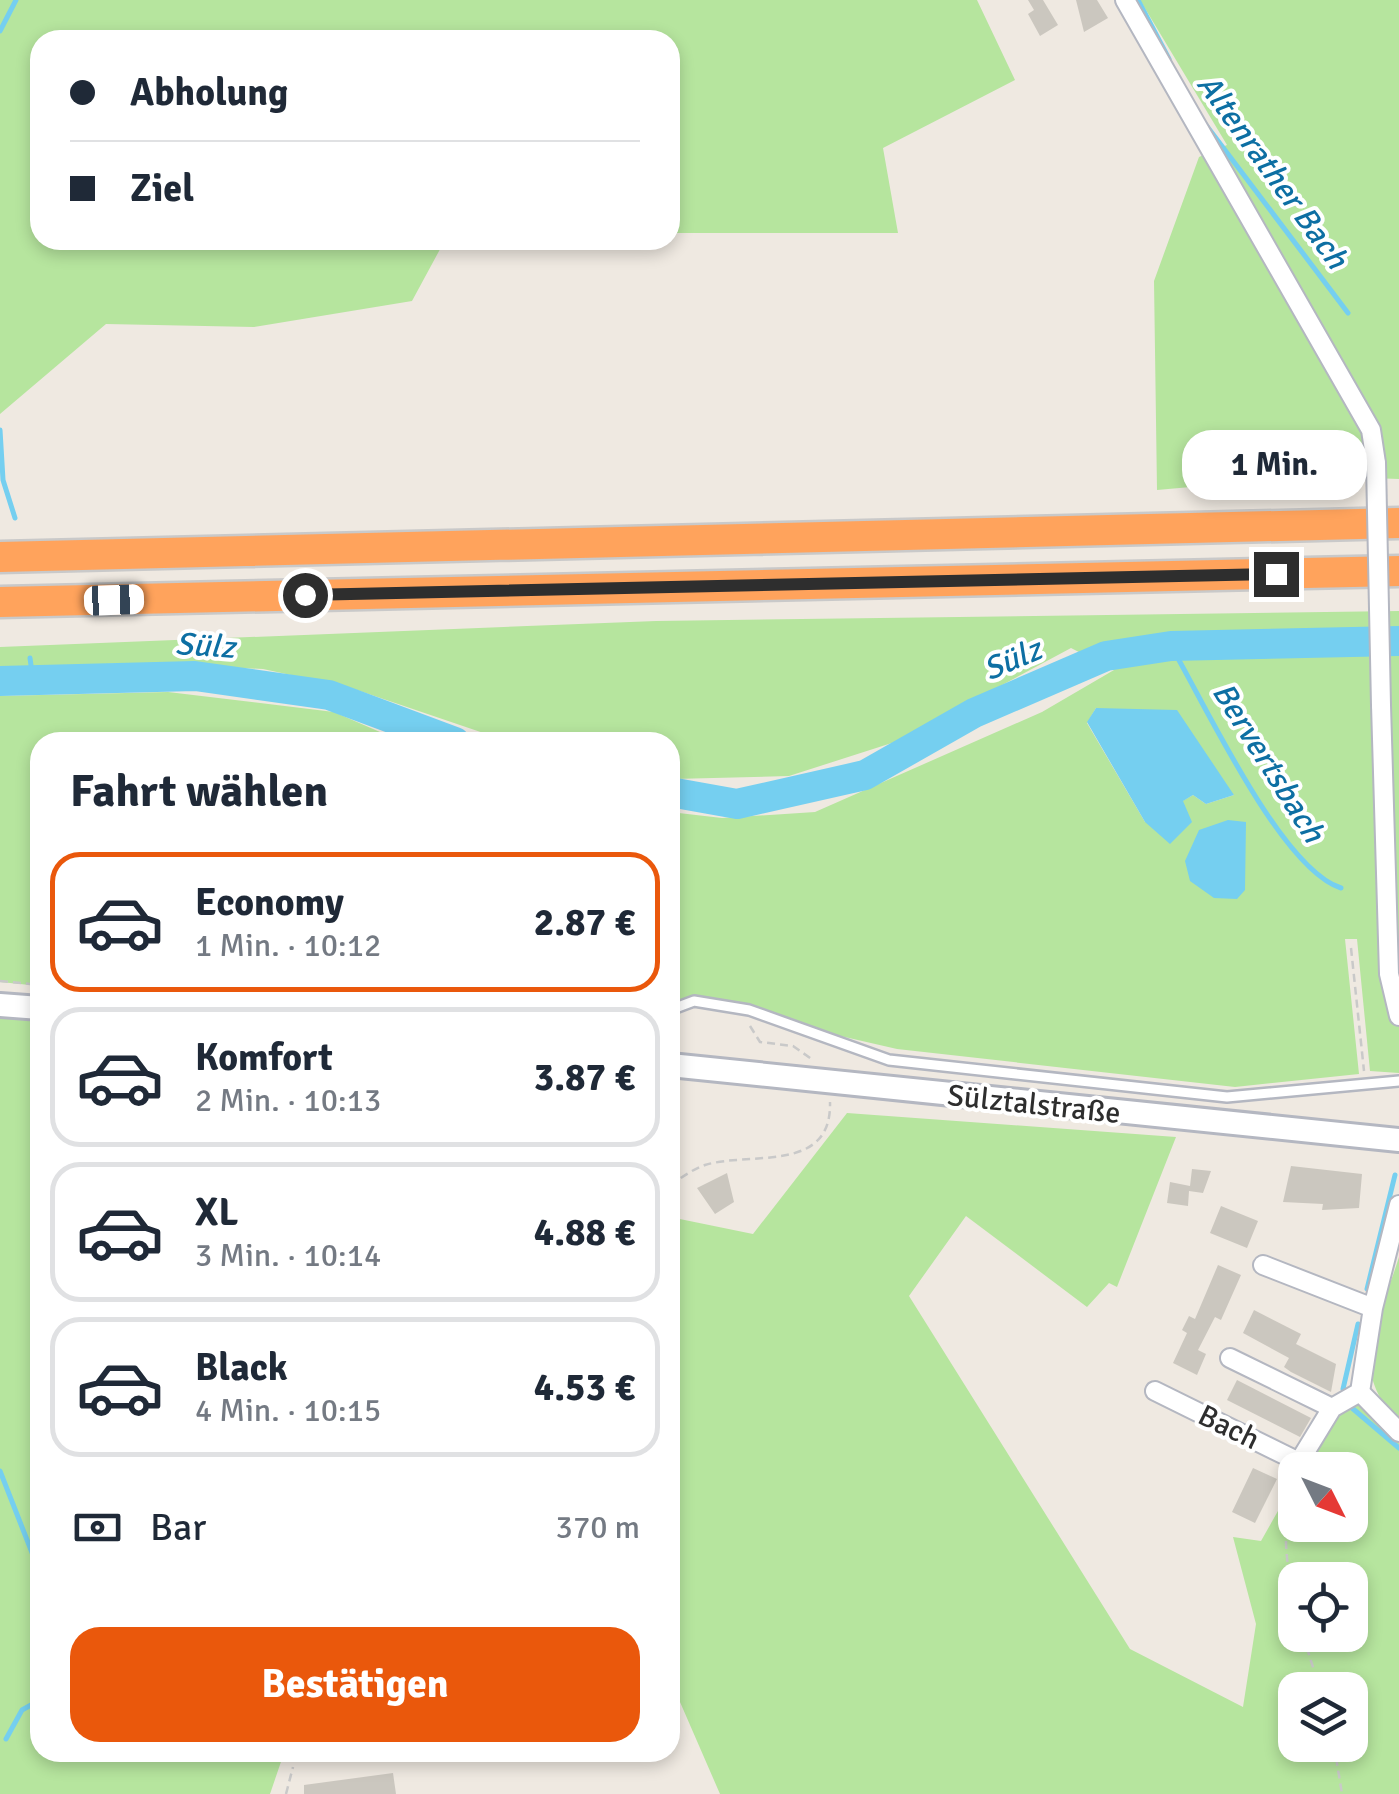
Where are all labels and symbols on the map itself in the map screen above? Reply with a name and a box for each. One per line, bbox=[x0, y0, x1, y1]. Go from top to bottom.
water label: Altenrather Bach bbox=[1189, 66, 1357, 278]
callout: 1 Min. bbox=[1184, 429, 1368, 499]
route end bbox=[1254, 552, 1299, 597]
route start bbox=[283, 573, 328, 618]
car bbox=[83, 584, 145, 616]
water label: Sülz bbox=[174, 624, 239, 667]
water label: Sülz bbox=[977, 629, 1050, 689]
water label: Bervertsbach bbox=[1204, 675, 1334, 851]
street label: Sülztalstraße bbox=[946, 1077, 1122, 1132]
street label: Bach bbox=[1192, 1397, 1266, 1458]
north arrow bbox=[1278, 1452, 1368, 1542]

